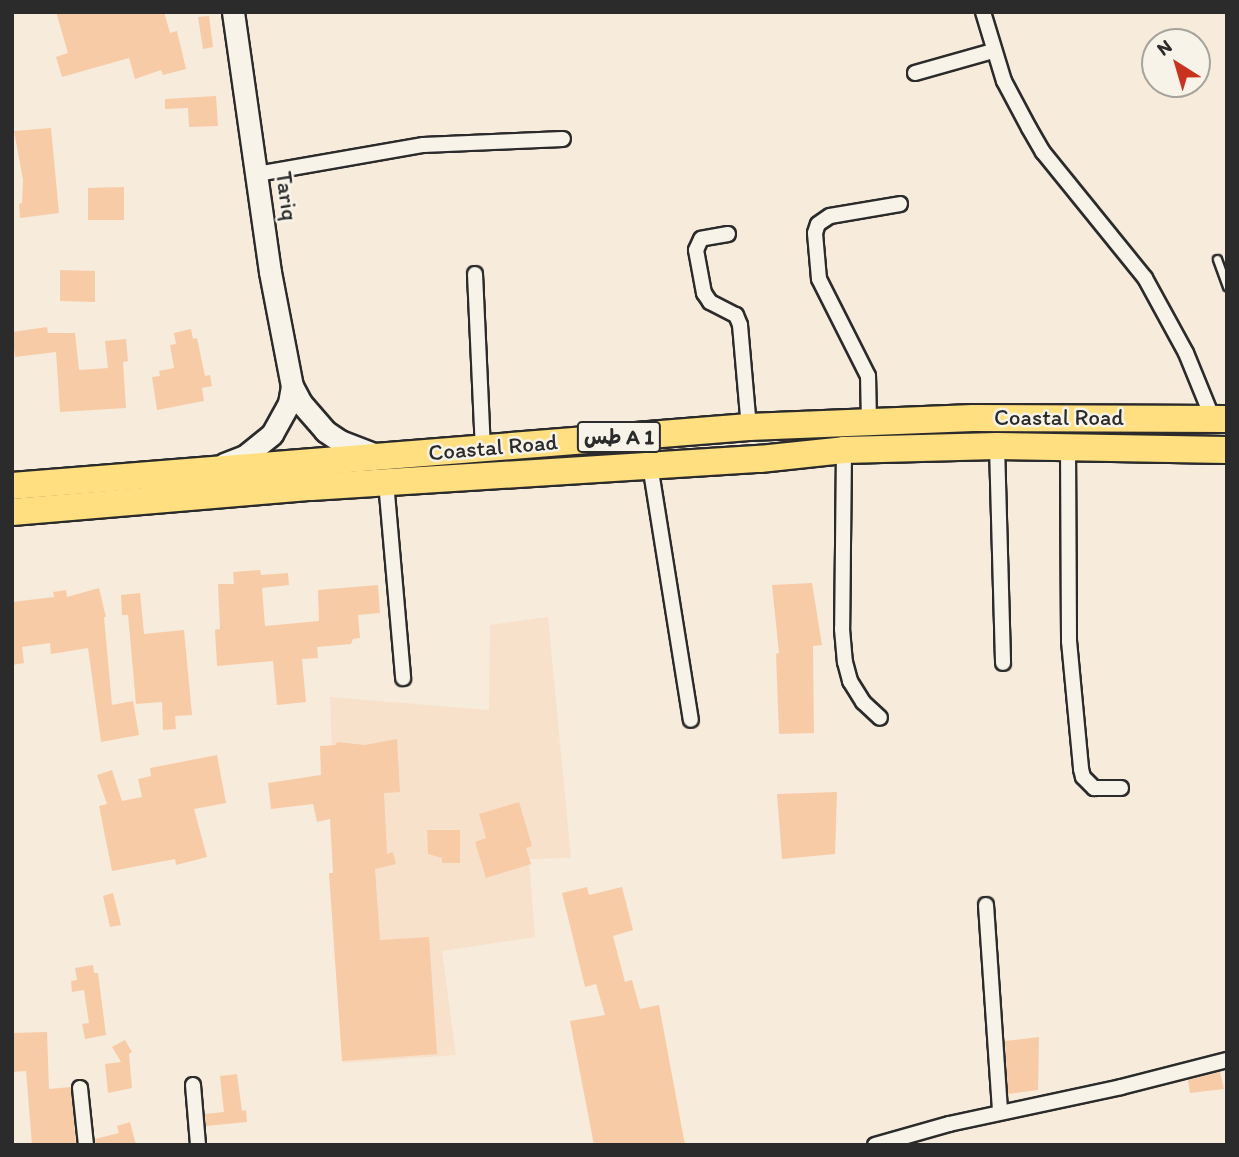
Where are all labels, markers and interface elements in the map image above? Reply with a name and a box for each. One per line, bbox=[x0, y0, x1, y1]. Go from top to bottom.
north arrow bbox=[1141, 28, 1211, 98]
text: N bbox=[1152, 34, 1176, 60]
street label: Tariq bbox=[270, 170, 304, 222]
street label: Coastal Road bbox=[994, 403, 1124, 431]
road number: طس A 1 bbox=[575, 420, 663, 454]
street label: Coastal Road bbox=[427, 428, 559, 466]

